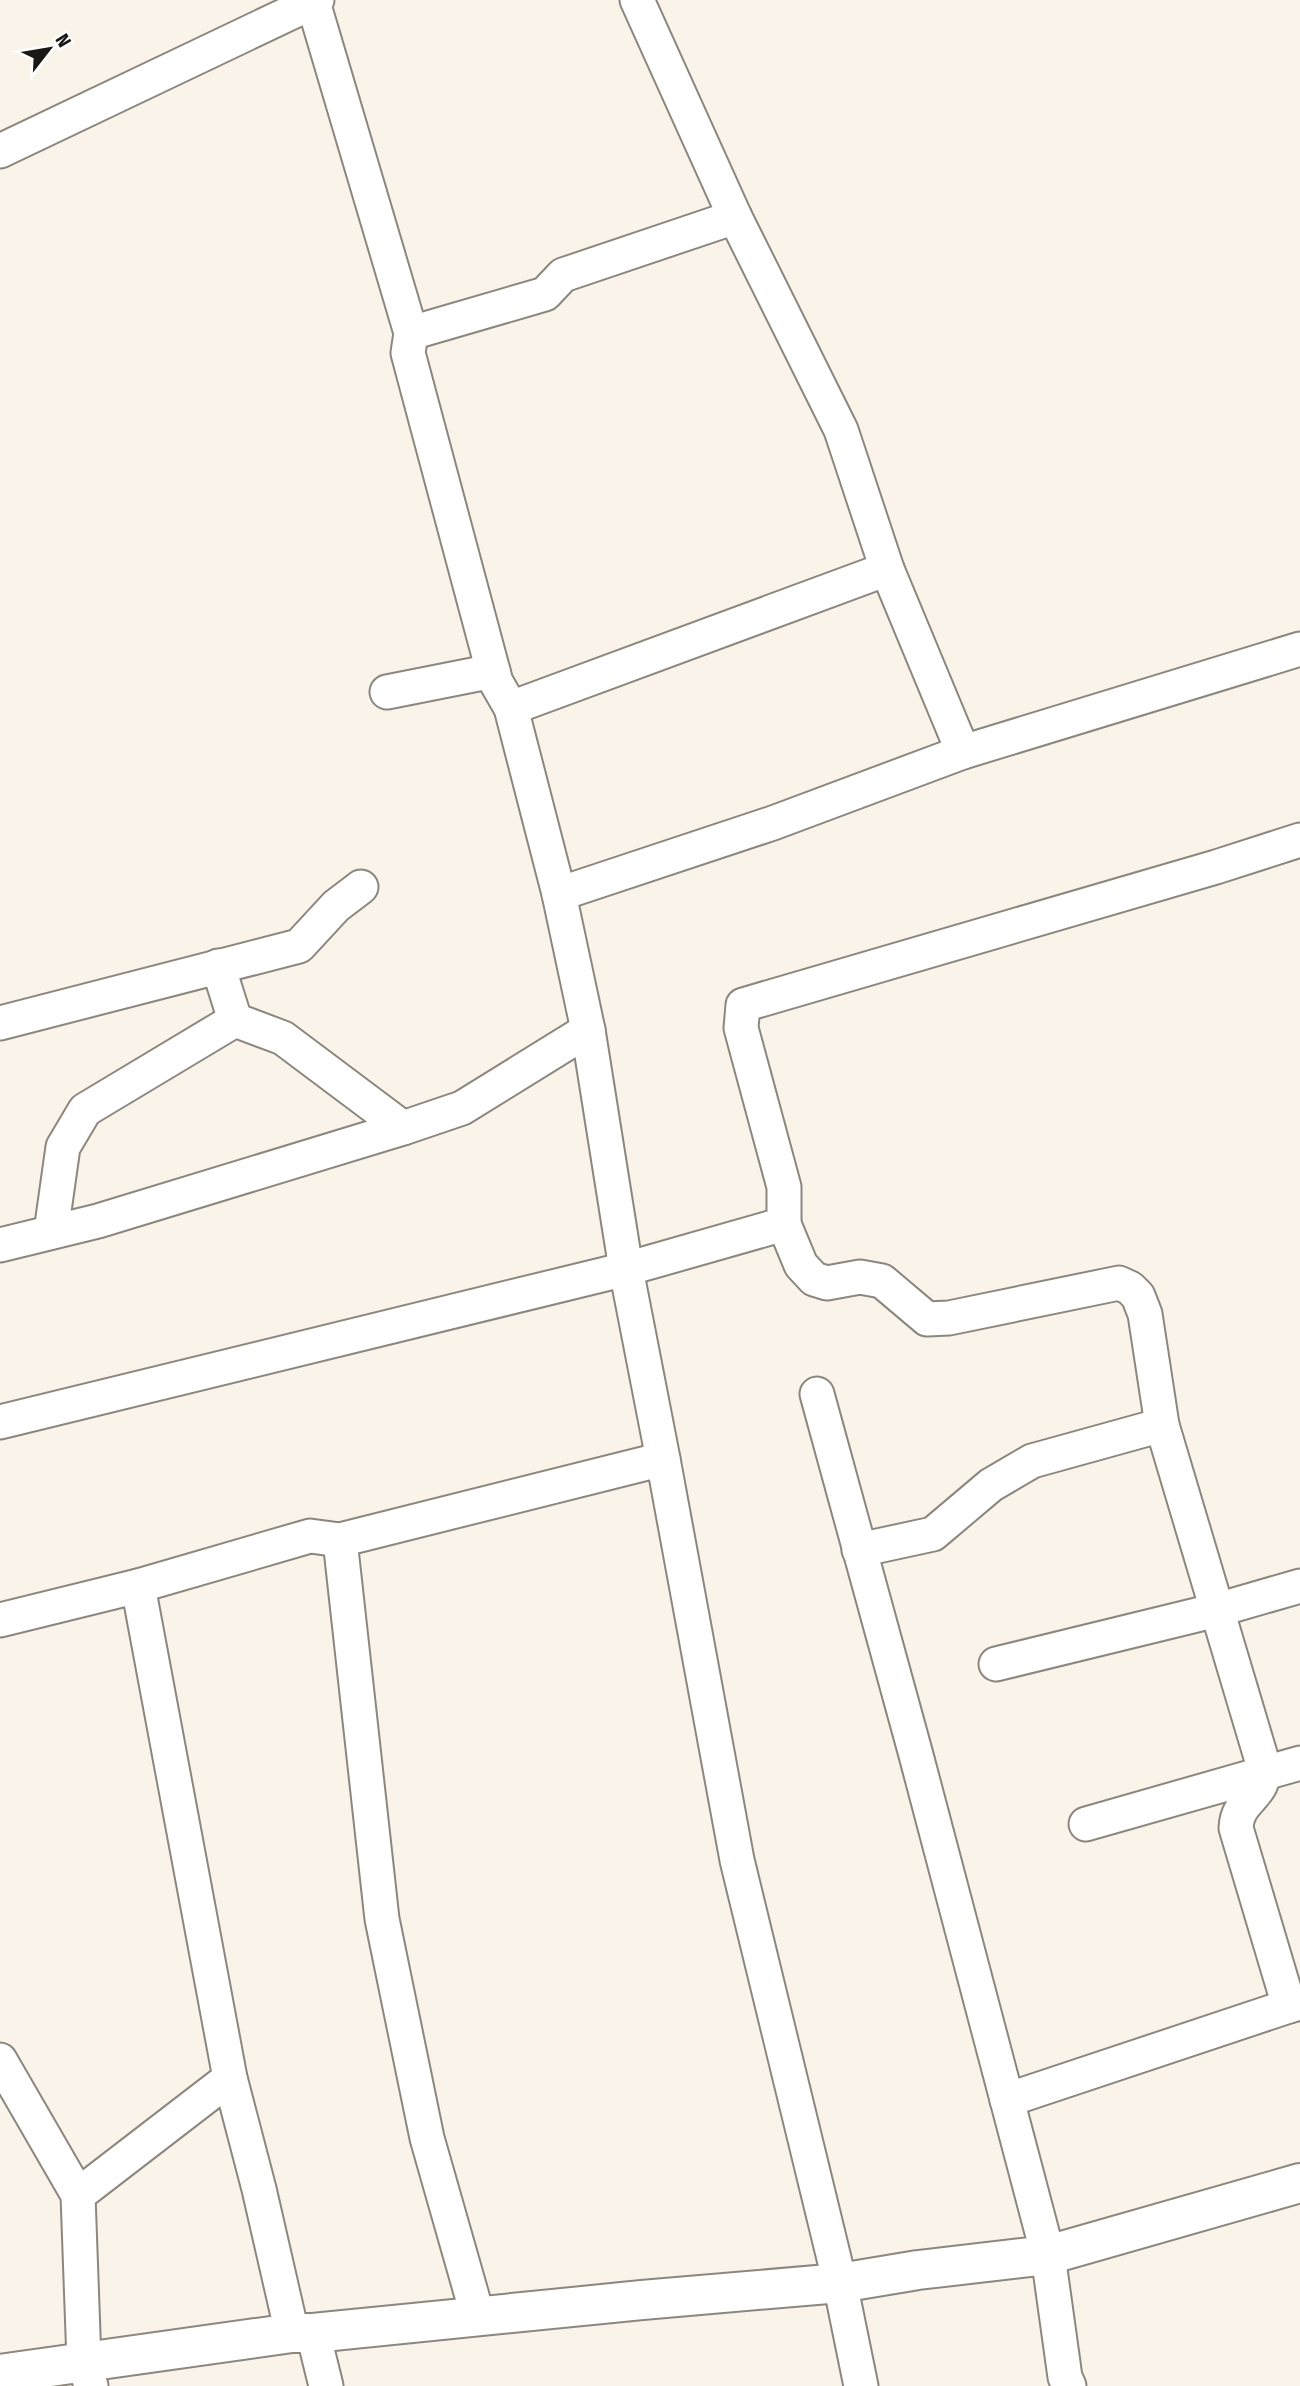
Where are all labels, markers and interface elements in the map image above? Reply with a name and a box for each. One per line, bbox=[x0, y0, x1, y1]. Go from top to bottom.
north arrow bbox=[14, 14, 84, 84]
text: N bbox=[50, 30, 76, 51]

